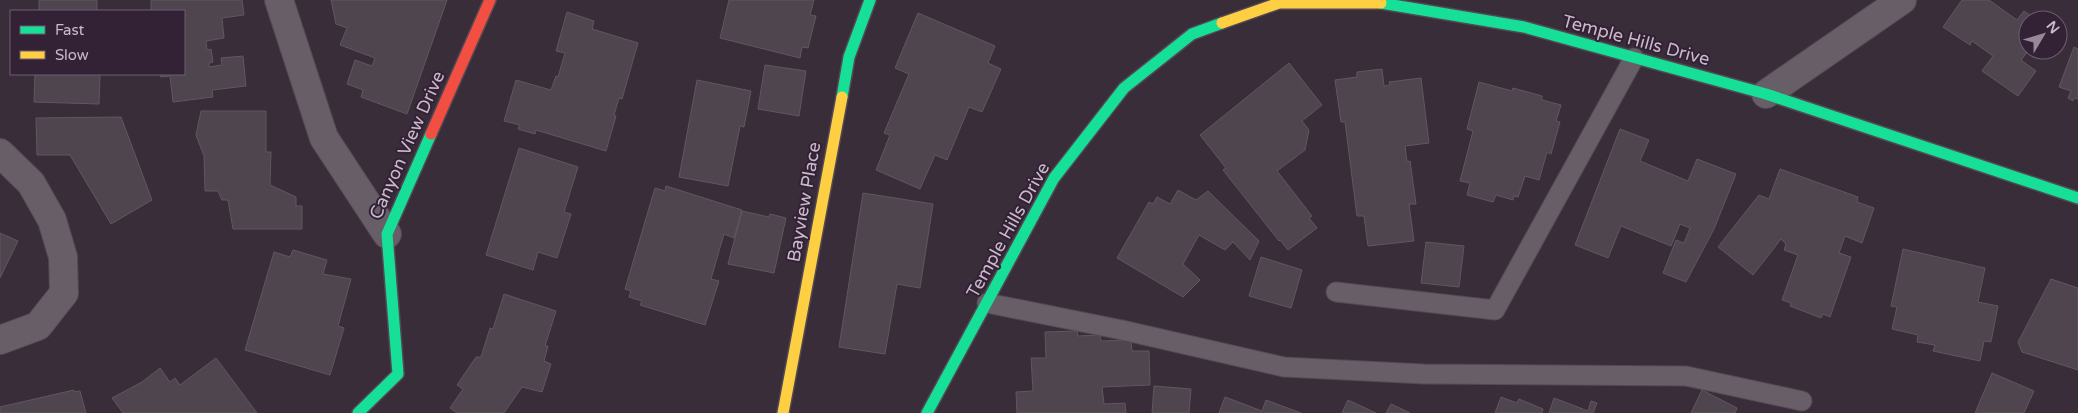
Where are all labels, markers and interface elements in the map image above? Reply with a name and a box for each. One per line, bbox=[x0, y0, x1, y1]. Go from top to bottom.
legend bbox=[10, 10, 185, 75]
street label: Temple Hills Drive bbox=[1560, 10, 1712, 70]
north arrow bbox=[2018, 10, 2068, 60]
text: N bbox=[2043, 18, 2063, 37]
text: Fast bbox=[55, 21, 85, 39]
text: Slow bbox=[55, 46, 89, 64]
street label: Canyon View Drive bbox=[364, 68, 450, 222]
street label: Bayview Place bbox=[783, 140, 825, 264]
street label: Temple Hills Drive bbox=[962, 158, 1054, 302]

